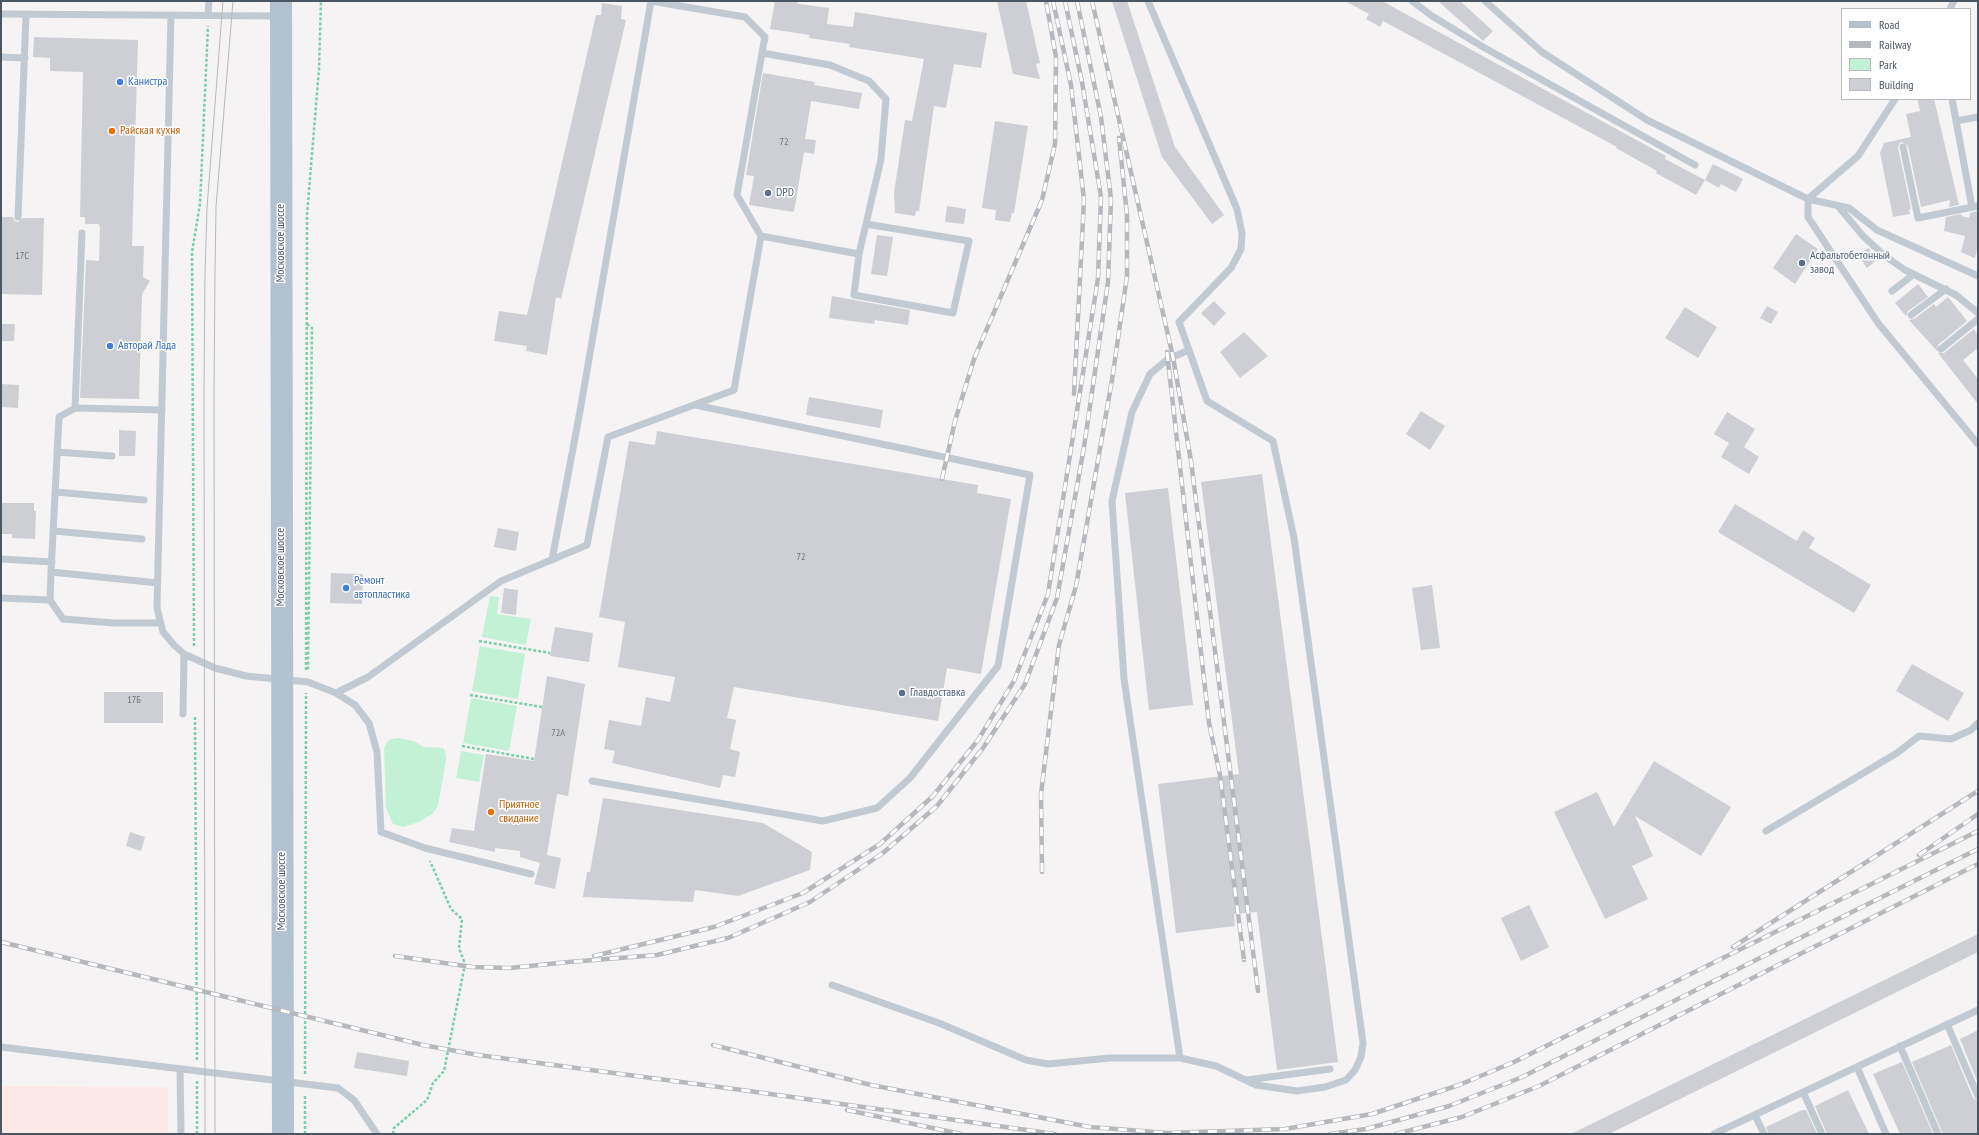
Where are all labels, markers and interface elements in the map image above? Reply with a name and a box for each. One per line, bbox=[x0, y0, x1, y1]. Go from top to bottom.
legend bbox=[1841, 8, 1971, 100]
text: Road bbox=[1879, 17, 1899, 32]
text: Railway bbox=[1879, 37, 1911, 52]
text: Park bbox=[1879, 57, 1897, 72]
place label: Канистра bbox=[128, 75, 167, 89]
marker: Канистра bbox=[115, 77, 125, 87]
text: Building bbox=[1879, 77, 1914, 92]
place label: Райская кухня bbox=[120, 124, 180, 138]
marker: Райская кухня bbox=[107, 126, 117, 136]
house number: 72 bbox=[780, 136, 788, 148]
place label: DPD bbox=[776, 186, 794, 200]
marker: DPD bbox=[763, 188, 773, 198]
street label: Московское шоссе bbox=[274, 204, 288, 282]
place label: Асфальтобетонный завод bbox=[1810, 249, 1890, 277]
house number: 17С bbox=[15, 250, 29, 262]
marker: Асфальтобетонный завод bbox=[1797, 258, 1807, 268]
place label: Авторай Лада bbox=[118, 339, 176, 353]
marker: Авторай Лада bbox=[105, 341, 115, 351]
street label: Московское шоссе bbox=[274, 528, 288, 606]
house number: 72 bbox=[797, 551, 805, 563]
place label: Ремонт автопластика bbox=[354, 574, 410, 602]
marker: Ремонт автопластика bbox=[341, 583, 351, 593]
place label: Главдоставка bbox=[910, 686, 965, 700]
marker: Главдоставка bbox=[897, 688, 907, 698]
house number: 17Б bbox=[127, 694, 141, 706]
house number: 72А bbox=[551, 727, 565, 739]
place label: Приятное свидание bbox=[499, 798, 540, 826]
marker: Приятное свидание bbox=[486, 807, 496, 817]
street label: Московское шоссе bbox=[275, 852, 289, 930]

